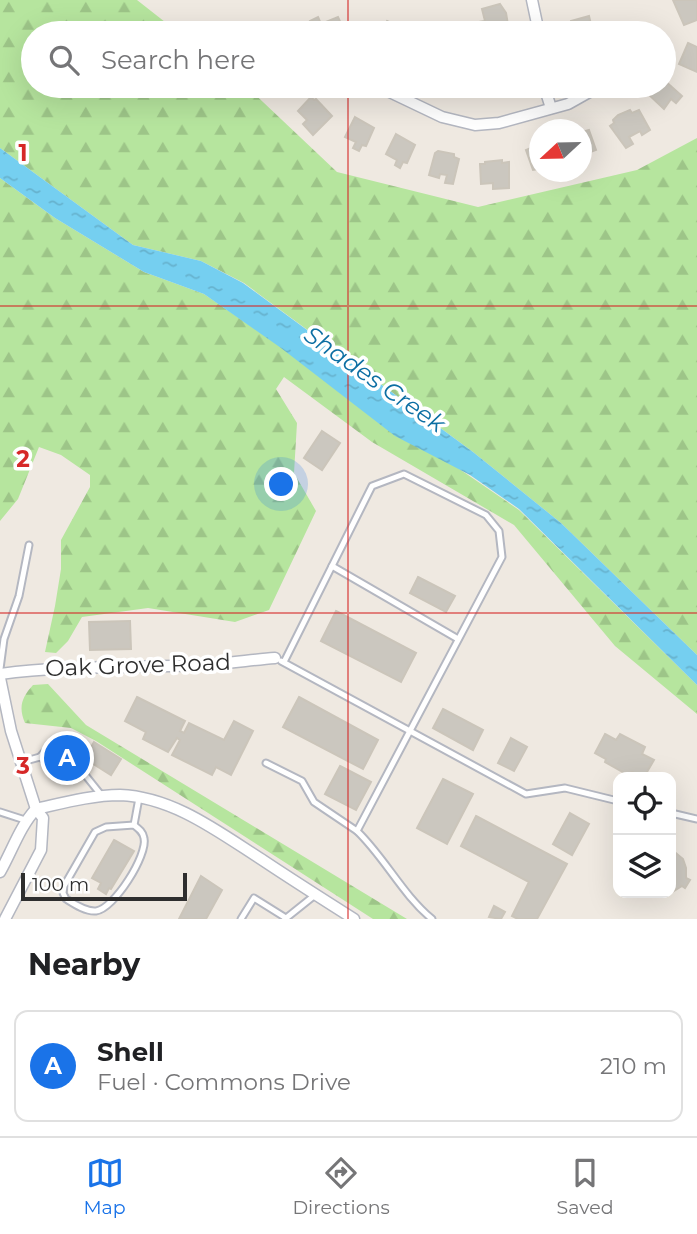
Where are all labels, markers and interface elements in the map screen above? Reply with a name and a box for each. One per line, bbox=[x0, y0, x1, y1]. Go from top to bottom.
search box bbox=[21, 21, 676, 98]
icon: search bbox=[45, 41, 83, 79]
text: Search here bbox=[101, 44, 256, 76]
north arrow bbox=[529, 119, 592, 182]
text: 1 bbox=[18, 139, 28, 167]
water label: Shades Creek bbox=[299, 320, 453, 439]
text: 2 bbox=[16, 445, 30, 473]
your location bbox=[264, 467, 298, 501]
street label: Oak Grove Road bbox=[45, 648, 231, 682]
pin: A bbox=[44, 732, 90, 784]
text: 3 bbox=[15, 752, 30, 780]
map controls bbox=[613, 772, 676, 898]
button: locate bbox=[613, 772, 676, 835]
button: layers bbox=[613, 835, 676, 898]
scale bar bbox=[21, 870, 187, 902]
text: 100 m bbox=[32, 873, 89, 896]
text: Nearby bbox=[28, 946, 140, 983]
text: Shell bbox=[97, 1036, 164, 1068]
text: A bbox=[44, 1052, 62, 1080]
text: 210 m bbox=[600, 1052, 667, 1080]
text: Fuel · Commons Drive bbox=[97, 1068, 351, 1096]
tab: Map bbox=[83, 1154, 126, 1219]
tab: Directions bbox=[292, 1154, 390, 1219]
tab: Saved bbox=[557, 1154, 614, 1219]

